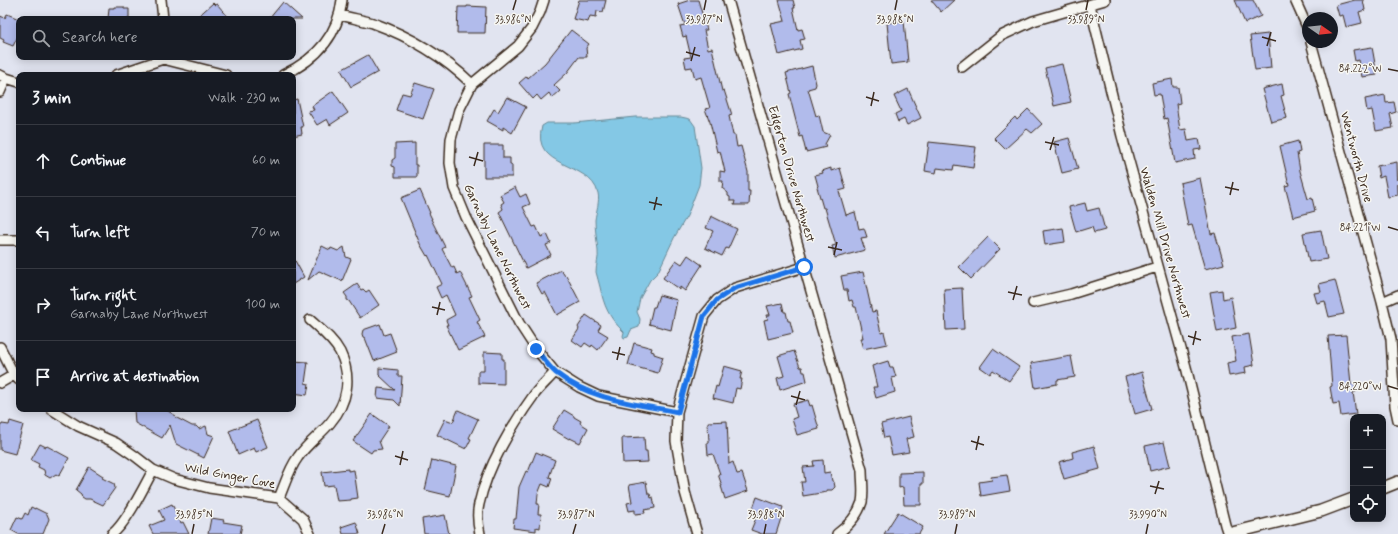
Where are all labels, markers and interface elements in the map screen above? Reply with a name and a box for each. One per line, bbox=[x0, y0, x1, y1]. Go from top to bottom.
north arrow bbox=[1302, 12, 1338, 48]
text: 33.986°N bbox=[495, 13, 531, 27]
text: 33.987°N bbox=[685, 13, 723, 27]
text: 33.988°N bbox=[877, 13, 914, 27]
text: 33.989°N bbox=[1068, 13, 1105, 27]
search box bbox=[16, 16, 296, 60]
icon: search bbox=[30, 27, 52, 49]
text: Search here bbox=[62, 28, 138, 48]
text: 84.222°W bbox=[1339, 62, 1381, 76]
text: 3 min bbox=[32, 87, 71, 109]
text: Walk · 230 m bbox=[208, 90, 280, 107]
street label: Edgerton Drive Northwest bbox=[761, 104, 819, 245]
street label: Wentworth Drive bbox=[1336, 110, 1376, 205]
icon: ahead bbox=[32, 150, 54, 172]
text: Continue bbox=[70, 151, 126, 171]
text: 60 m bbox=[252, 152, 280, 169]
street label: Walden Mill Drive Northwest bbox=[1135, 165, 1195, 321]
street label: Garnaby Lane Northwest bbox=[459, 181, 535, 313]
text: 84.221°W bbox=[1340, 221, 1380, 235]
icon: left bbox=[32, 222, 54, 244]
text: Turn left bbox=[70, 223, 130, 243]
text: 70 m bbox=[251, 224, 280, 241]
route start bbox=[795, 258, 813, 276]
text: Turn right bbox=[70, 286, 137, 306]
icon: right bbox=[32, 294, 54, 316]
text: 100 m bbox=[245, 296, 280, 313]
text: Garnaby Lane Northwest bbox=[70, 306, 208, 323]
route end bbox=[527, 340, 545, 358]
icon: arrive bbox=[32, 366, 54, 388]
text: Arrive at destination bbox=[70, 367, 199, 387]
text: 84.220°W bbox=[1339, 380, 1381, 394]
map controls bbox=[1350, 414, 1386, 522]
button: + bbox=[1350, 414, 1386, 450]
button: − bbox=[1350, 450, 1386, 486]
street label: Wild Ginger Cove bbox=[183, 459, 277, 494]
button: locate bbox=[1350, 486, 1386, 522]
text: 33.985°N bbox=[175, 508, 213, 522]
text: 33.986°N bbox=[367, 508, 403, 522]
text: 33.987°N bbox=[557, 508, 595, 522]
text: 33.988°N bbox=[748, 508, 785, 522]
text: 33.989°N bbox=[939, 508, 976, 522]
text: 33.990°N bbox=[1129, 508, 1167, 522]

